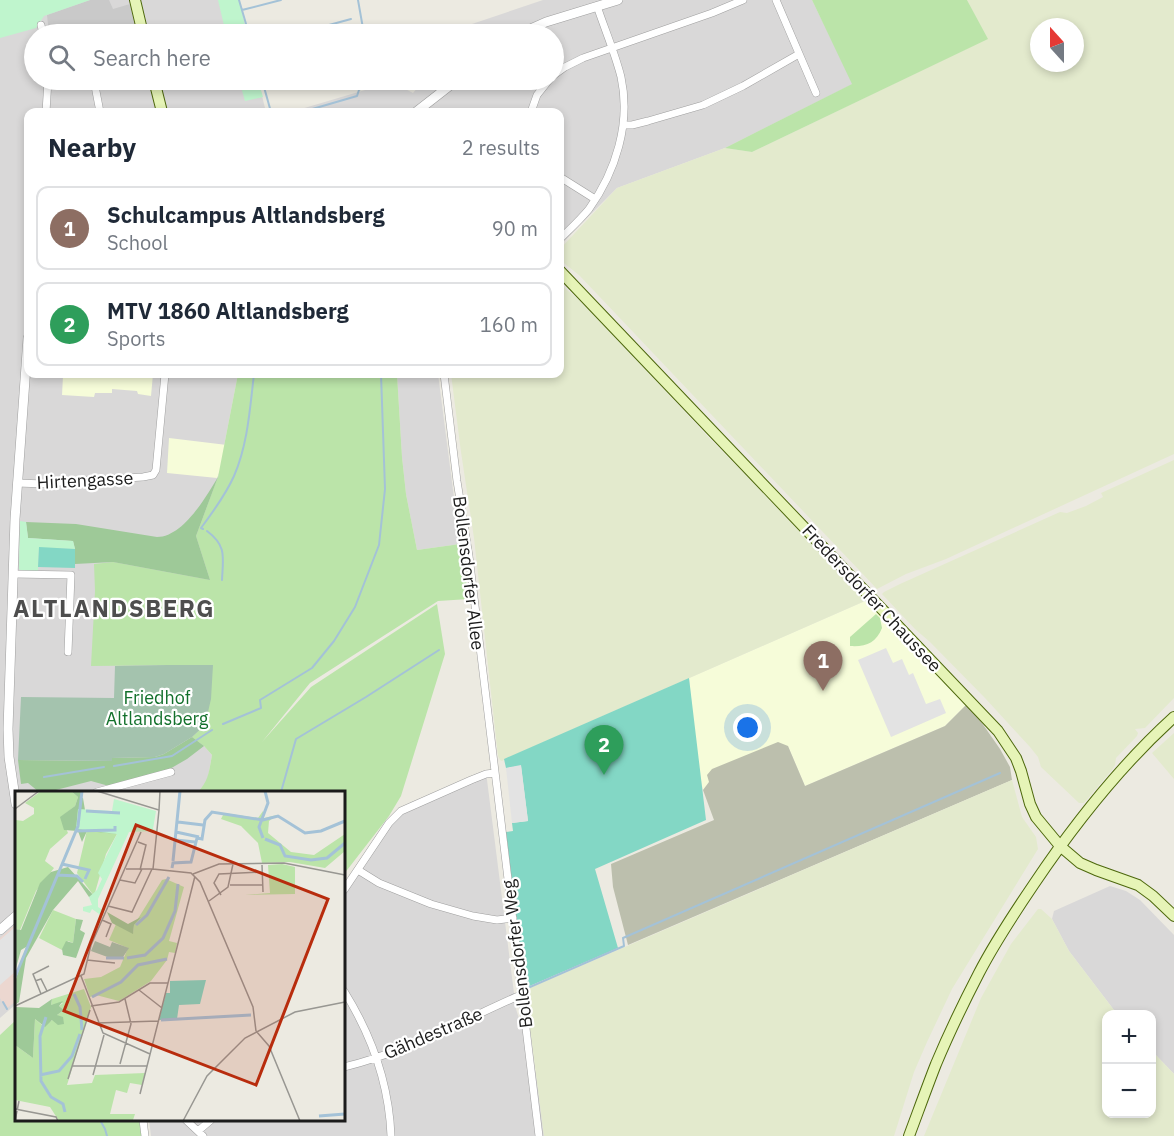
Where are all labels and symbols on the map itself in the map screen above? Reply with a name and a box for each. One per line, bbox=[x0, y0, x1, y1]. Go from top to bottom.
north arrow bbox=[1030, 18, 1084, 72]
street label: Hirtengasse bbox=[36, 466, 134, 494]
street label: Bollensdorfer Allee bbox=[448, 495, 490, 651]
street label: Fredersdorfer Chaussee bbox=[797, 519, 947, 677]
district label: ALTLANDSBERG bbox=[13, 592, 215, 624]
pin: 1 bbox=[804, 642, 842, 691]
park label: Friedhof Altlandsberg bbox=[106, 686, 209, 730]
your location bbox=[733, 713, 762, 742]
pin: 2 bbox=[584, 726, 624, 775]
inset map bbox=[15, 791, 345, 1121]
street label: Bollensdorfer Weg bbox=[496, 878, 538, 1029]
street label: Gähdestraße bbox=[380, 1002, 486, 1064]

